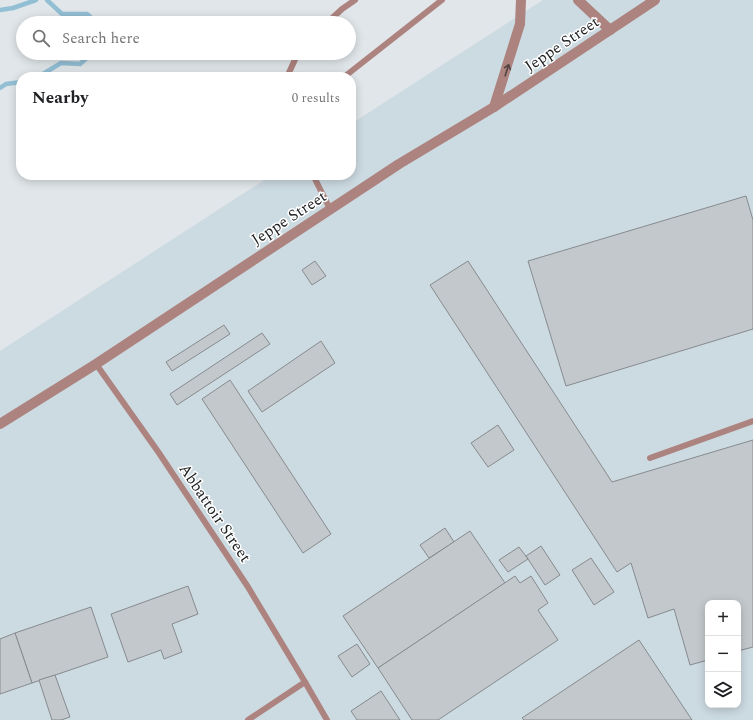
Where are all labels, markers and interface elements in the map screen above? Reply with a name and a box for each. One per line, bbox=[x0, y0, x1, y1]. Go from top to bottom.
street label: Jeppe Street bbox=[520, 10, 604, 78]
search box bbox=[16, 16, 356, 60]
icon: search bbox=[30, 27, 52, 49]
text: Search here bbox=[62, 27, 140, 50]
one-way arrow bbox=[503, 64, 511, 76]
text: Nearby bbox=[32, 85, 88, 111]
text: 0 results bbox=[292, 88, 340, 108]
street label: Jeppe Street bbox=[247, 184, 332, 251]
street label: Abbattoir Street bbox=[173, 459, 257, 568]
map controls bbox=[705, 600, 741, 708]
button: + bbox=[705, 600, 741, 636]
button: − bbox=[705, 636, 741, 672]
button: layers bbox=[705, 672, 741, 708]

